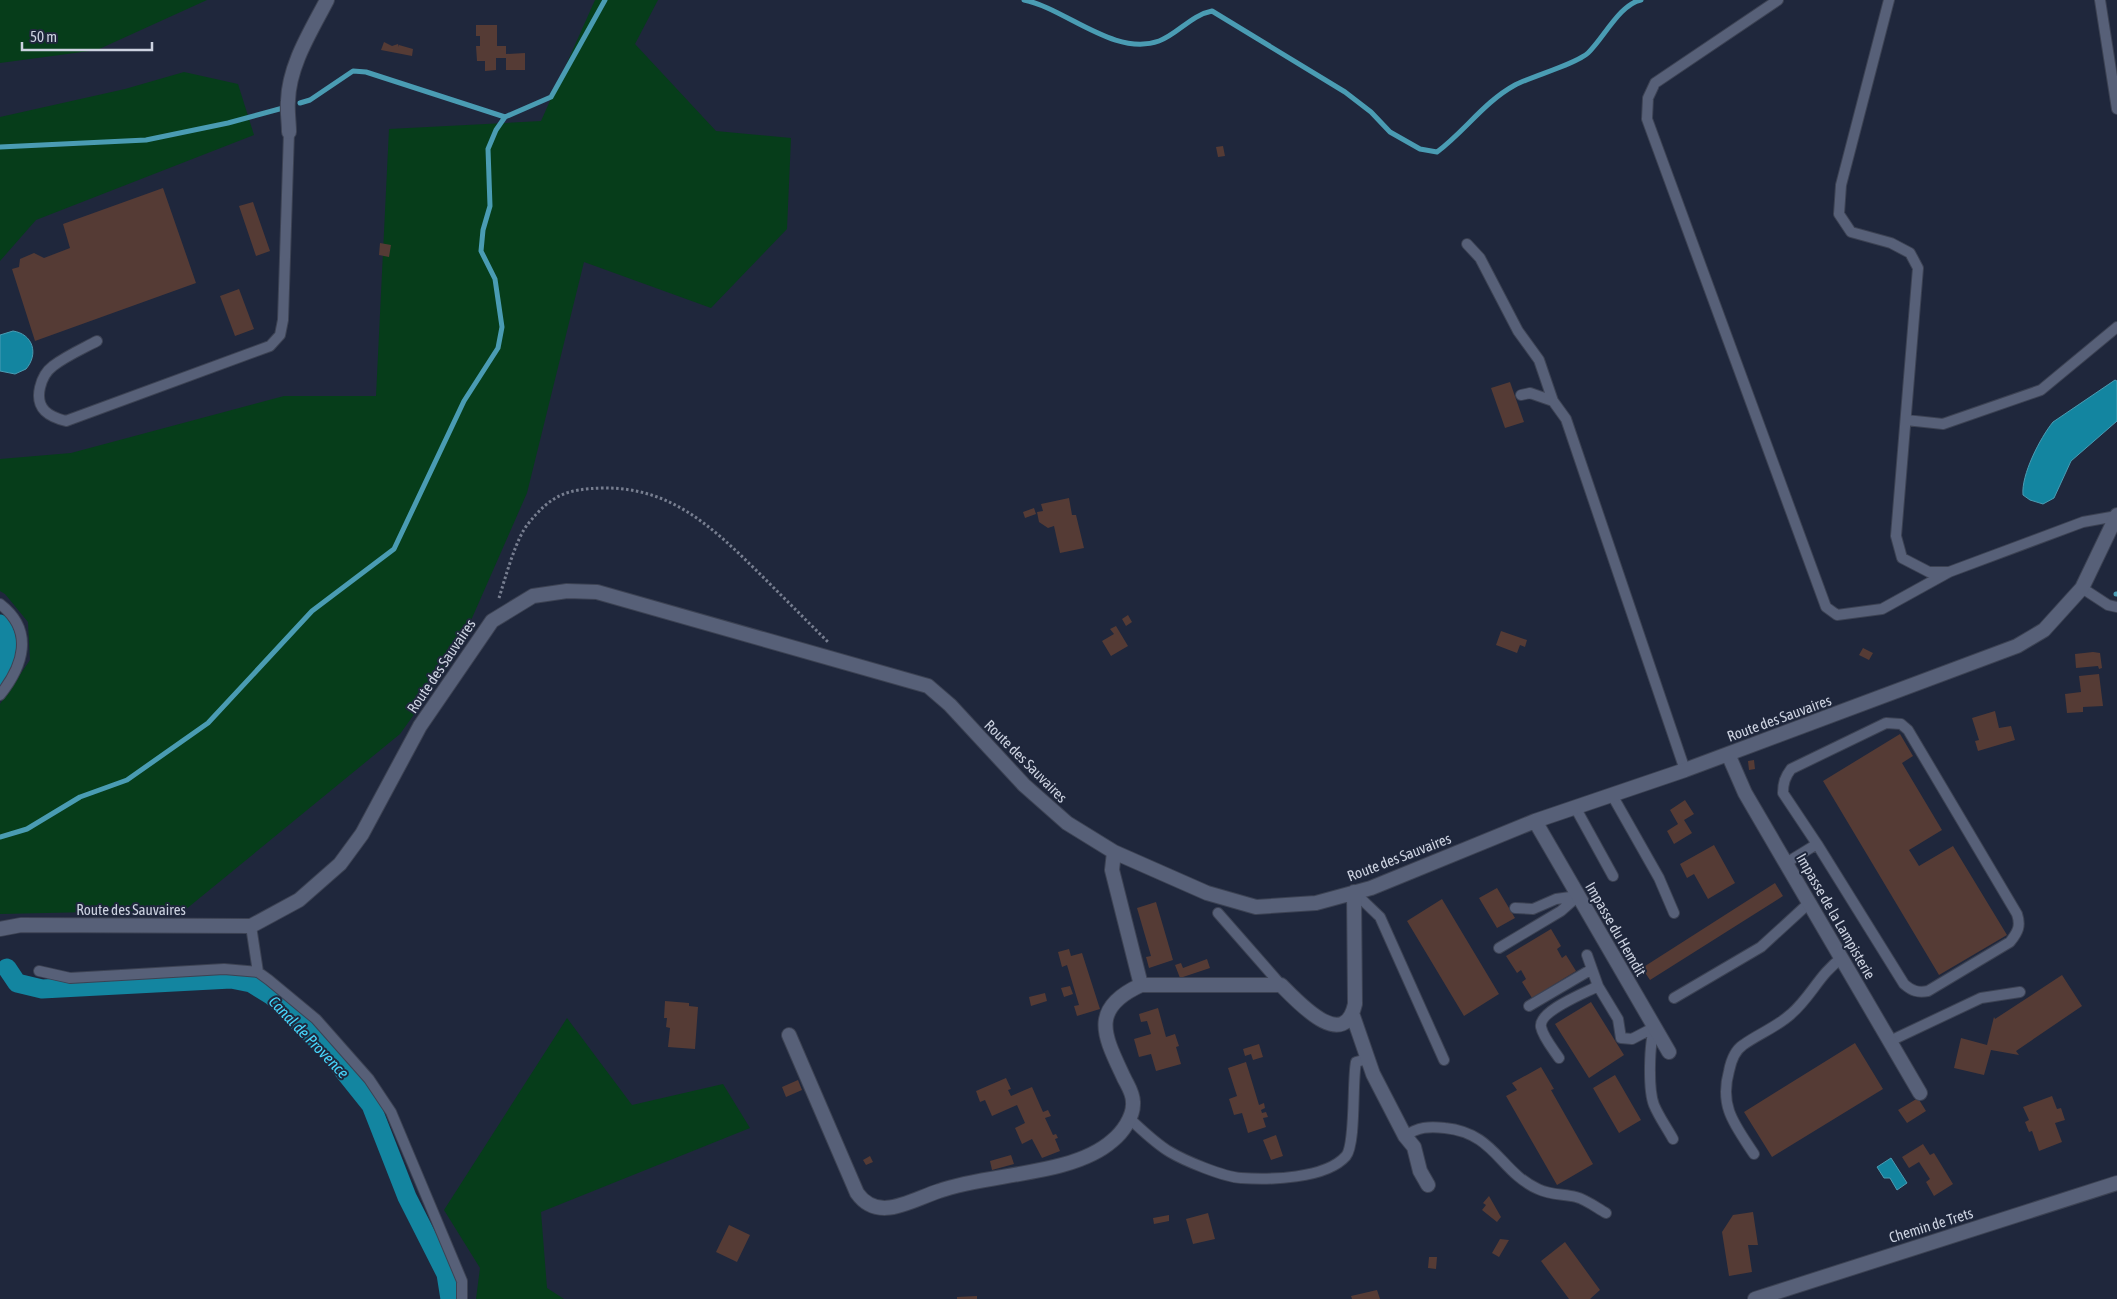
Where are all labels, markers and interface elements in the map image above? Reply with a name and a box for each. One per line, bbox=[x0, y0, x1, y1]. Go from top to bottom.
scale bar bbox=[22, 20, 152, 52]
text: 50 m bbox=[30, 28, 57, 45]
street label: Route des Sauvaires bbox=[403, 616, 479, 716]
street label: Route des Sauvaires bbox=[1725, 691, 1833, 745]
street label: Route des Sauvaires bbox=[981, 716, 1071, 806]
street label: Route des Sauvaires bbox=[1345, 829, 1453, 885]
street label: Impasse de la Lampisterie bbox=[1793, 850, 1879, 982]
street label: Impasse du Hemdit bbox=[1582, 879, 1650, 979]
street label: Route des Sauvaires bbox=[76, 901, 186, 918]
water label: Canal de Provence bbox=[265, 992, 353, 1082]
street label: Chemin de Trets bbox=[1887, 1204, 1975, 1246]

